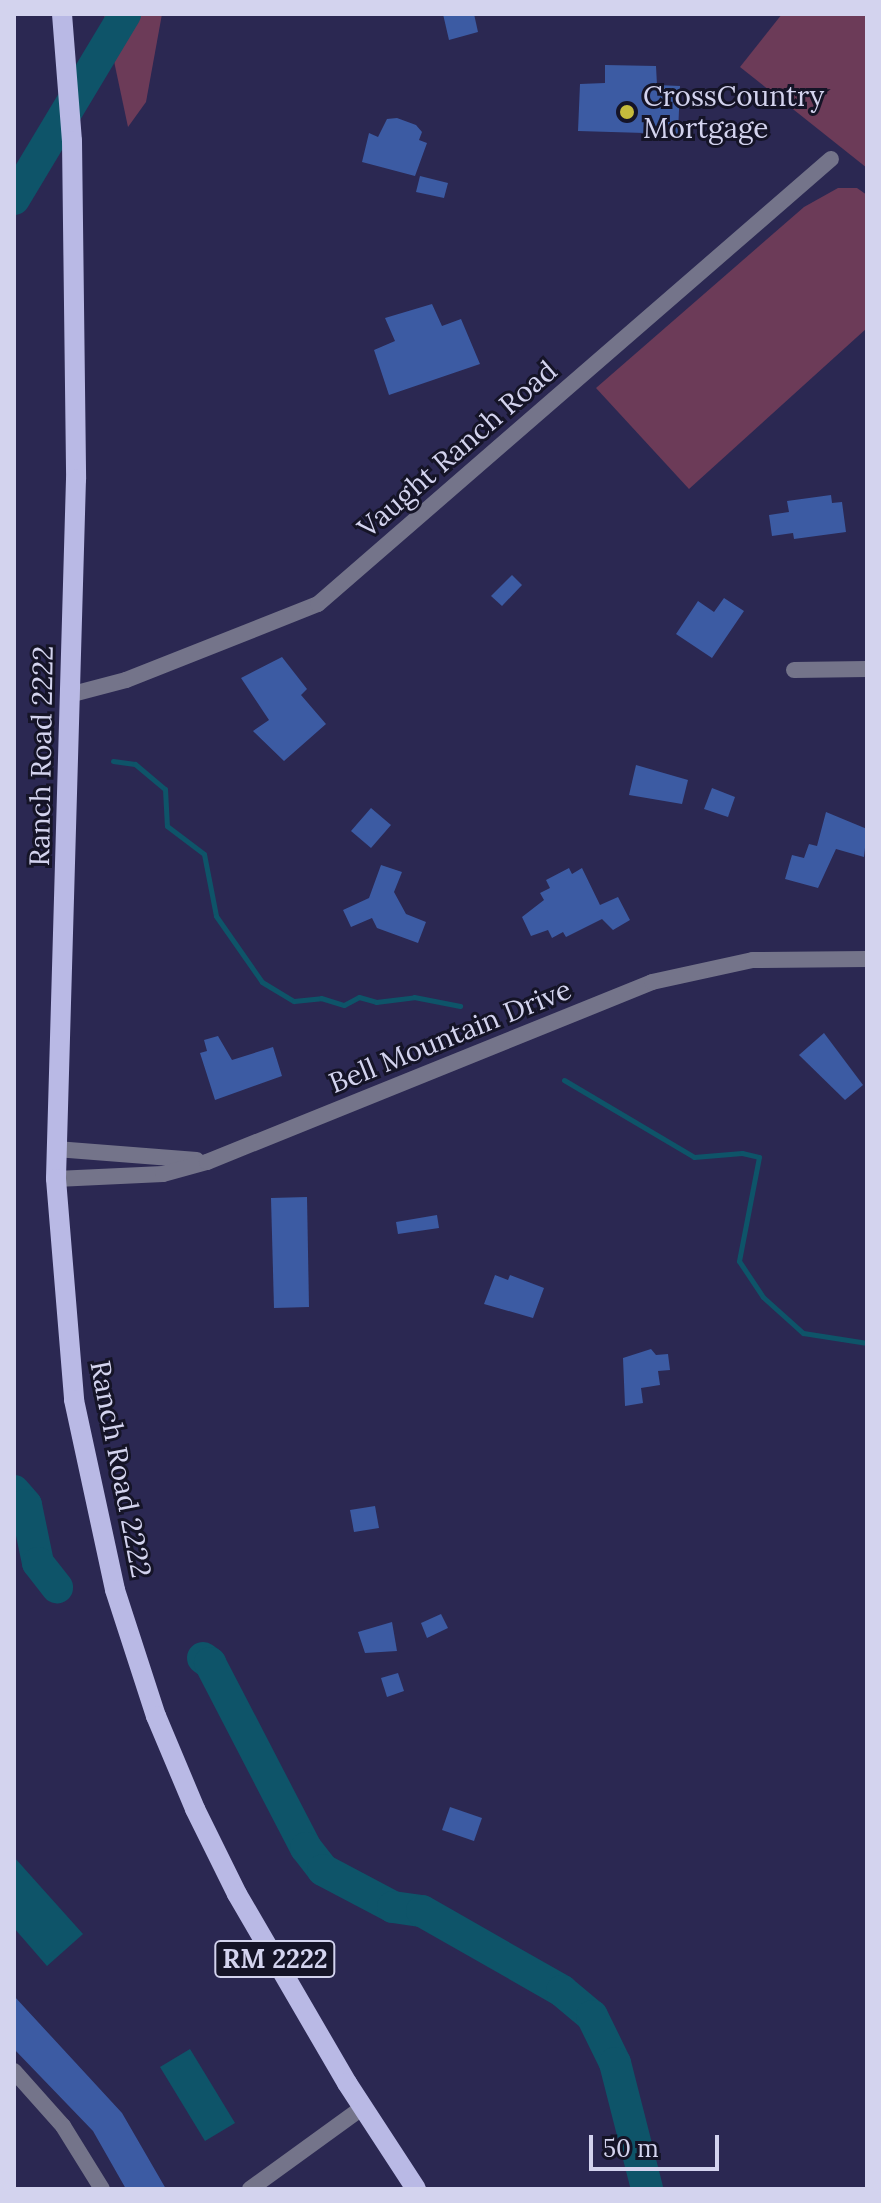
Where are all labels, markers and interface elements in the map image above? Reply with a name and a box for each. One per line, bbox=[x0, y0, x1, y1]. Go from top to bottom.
place label: CrossCountry Mortgage bbox=[643, 79, 824, 145]
marker: CrossCountry Mortgage bbox=[618, 103, 636, 121]
street label: Vaught Ranch Road bbox=[351, 353, 563, 545]
street label: Ranch Road 2222 bbox=[22, 645, 60, 867]
street label: Bell Mountain Drive bbox=[324, 972, 576, 1100]
street label: Ranch Road 2222 bbox=[83, 1358, 159, 1580]
road number: RM 2222 bbox=[213, 1937, 337, 1981]
scale bar bbox=[593, 2119, 723, 2169]
text: 50 m bbox=[603, 2133, 659, 2164]

